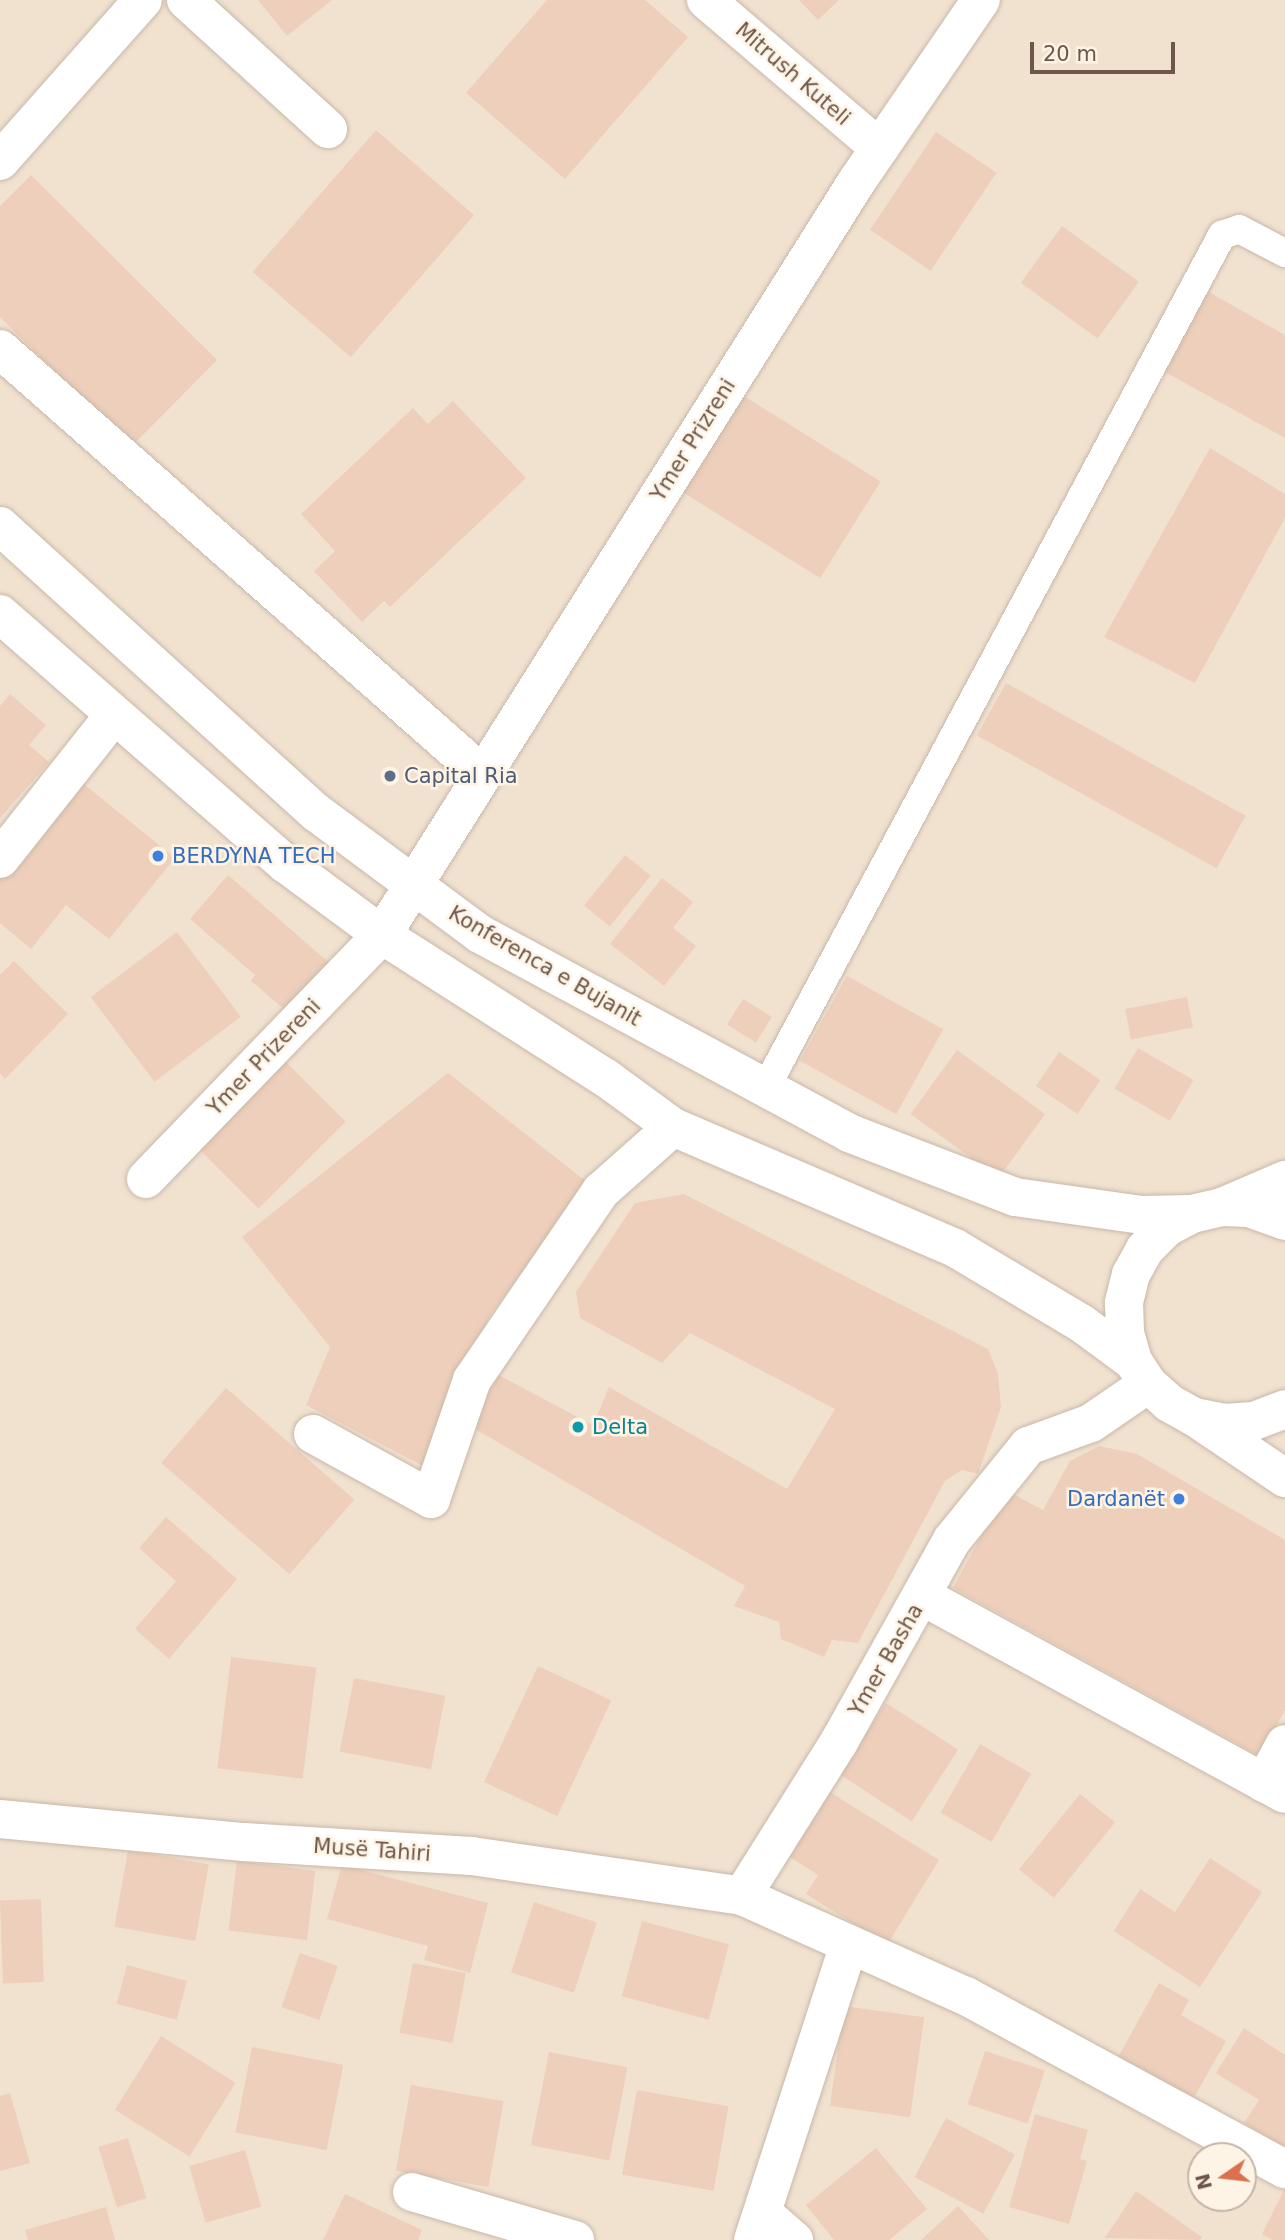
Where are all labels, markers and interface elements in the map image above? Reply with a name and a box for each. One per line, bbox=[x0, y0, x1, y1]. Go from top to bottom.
street label: Mitrush Kuteli bbox=[730, 17, 856, 131]
scale bar bbox=[1033, 28, 1178, 72]
text: 20 m bbox=[1043, 42, 1097, 66]
street label: Ymer Prizreni bbox=[645, 374, 741, 506]
place label: Capital Ria bbox=[404, 763, 518, 789]
marker: Capital Ria bbox=[382, 768, 398, 784]
place label: BERDYNA TECH bbox=[172, 843, 335, 869]
marker: BERDYNA TECH bbox=[150, 848, 166, 864]
street label: Konferenca e Bujanit bbox=[444, 901, 646, 1031]
street label: Ymer Prizereni bbox=[202, 993, 326, 1121]
place label: Delta bbox=[592, 1414, 648, 1440]
marker: Delta bbox=[570, 1419, 586, 1435]
place label: Dardanët bbox=[1067, 1486, 1165, 1512]
marker: Dardanët bbox=[1171, 1491, 1187, 1507]
street label: Ymer Basha bbox=[844, 1599, 928, 1721]
street label: Musë Tahiri bbox=[312, 1833, 432, 1867]
north arrow bbox=[1187, 2142, 1257, 2212]
text: N bbox=[1191, 2171, 1216, 2192]

